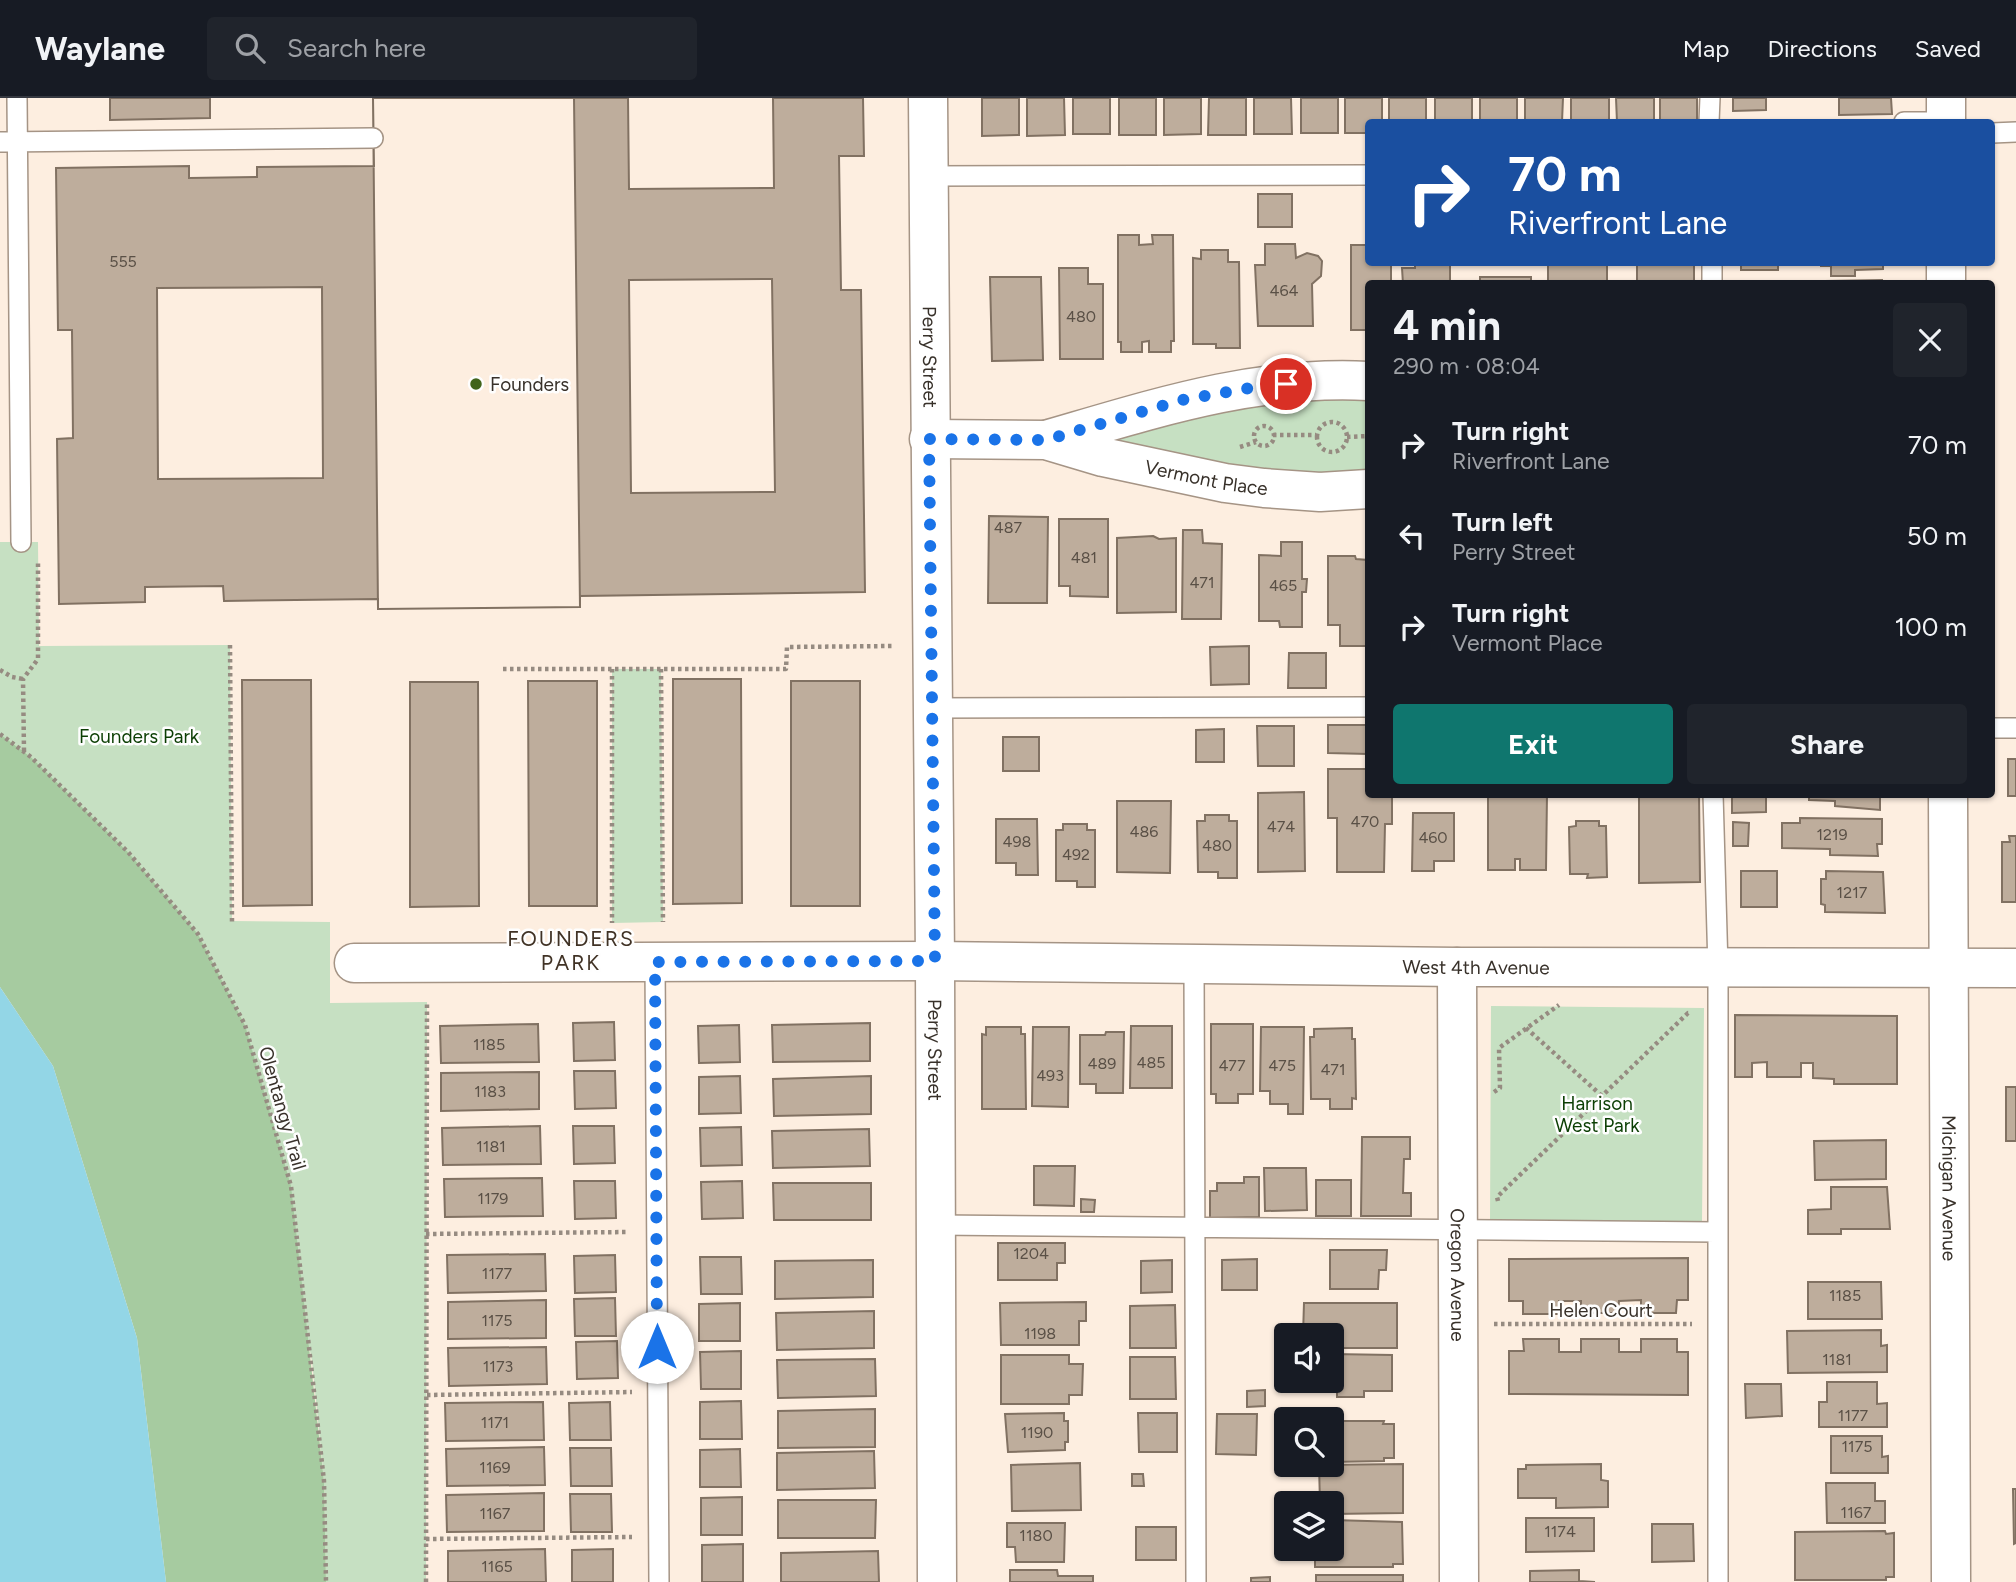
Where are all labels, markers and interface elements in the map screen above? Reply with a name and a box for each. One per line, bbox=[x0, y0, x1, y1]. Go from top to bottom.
search box bbox=[207, 17, 697, 80]
text: Waylane bbox=[35, 29, 165, 68]
icon: search bbox=[231, 29, 269, 67]
text: Search here bbox=[287, 32, 426, 64]
text: Map bbox=[1683, 34, 1729, 63]
text: Directions bbox=[1767, 34, 1877, 63]
text: Saved bbox=[1915, 34, 1981, 63]
text: 70 m bbox=[1508, 144, 1621, 203]
icon: right bbox=[1393, 147, 1484, 238]
text: Riverfront Lane bbox=[1508, 204, 1727, 242]
house number: 555 bbox=[109, 252, 137, 271]
house number: 464 bbox=[1270, 281, 1299, 300]
text: 4 min bbox=[1393, 300, 1501, 351]
button: close bbox=[1893, 303, 1967, 377]
street label: Perry Street bbox=[918, 306, 942, 408]
house number: 480 bbox=[1066, 307, 1096, 326]
text: 290 m · 08:04 bbox=[1393, 352, 1540, 380]
pin bbox=[1256, 354, 1316, 414]
icon: arrive bbox=[1267, 365, 1305, 403]
place label: Founders bbox=[490, 373, 569, 396]
marker: Founders bbox=[468, 376, 484, 392]
text: Turn right bbox=[1452, 415, 1569, 447]
icon: right bbox=[1393, 426, 1431, 464]
text: 70 m bbox=[1908, 429, 1967, 461]
text: Riverfront Lane bbox=[1452, 447, 1610, 475]
street label: Vermont Place bbox=[1143, 455, 1269, 500]
text: Turn left bbox=[1452, 506, 1553, 538]
icon: left bbox=[1393, 517, 1431, 555]
house number: 487 bbox=[994, 518, 1023, 537]
text: 50 m bbox=[1907, 520, 1967, 552]
text: Perry Street bbox=[1452, 538, 1575, 566]
house number: 481 bbox=[1071, 548, 1097, 567]
house number: 471 bbox=[1189, 573, 1215, 592]
house number: 465 bbox=[1269, 576, 1297, 595]
text: Turn right bbox=[1452, 597, 1569, 629]
icon: right bbox=[1393, 608, 1431, 646]
text: 100 m bbox=[1894, 611, 1967, 643]
text: Vermont Place bbox=[1452, 629, 1603, 657]
button: Exit bbox=[1393, 704, 1673, 784]
button: Share bbox=[1687, 704, 1967, 784]
park label: Founders Park bbox=[79, 725, 200, 748]
house number: 470 bbox=[1351, 812, 1379, 831]
house number: 474 bbox=[1267, 817, 1295, 836]
house number: 486 bbox=[1130, 822, 1158, 841]
house number: 1219 bbox=[1816, 825, 1848, 844]
house number: 460 bbox=[1418, 828, 1448, 847]
house number: 498 bbox=[1003, 832, 1031, 851]
house number: 480 bbox=[1202, 836, 1232, 855]
house number: 492 bbox=[1062, 845, 1090, 864]
house number: 1217 bbox=[1837, 883, 1868, 902]
district label: FOUNDERS PARK bbox=[507, 926, 635, 975]
street label: West 4th Avenue bbox=[1402, 955, 1550, 979]
street label: Perry Street bbox=[923, 999, 946, 1101]
house number: 1185 bbox=[473, 1035, 505, 1054]
street label: Olentangy Trail bbox=[254, 1044, 311, 1173]
house number: 485 bbox=[1137, 1053, 1165, 1072]
house number: 489 bbox=[1088, 1054, 1116, 1073]
house number: 477 bbox=[1218, 1056, 1246, 1075]
house number: 475 bbox=[1268, 1056, 1296, 1075]
house number: 471 bbox=[1320, 1060, 1346, 1079]
house number: 493 bbox=[1036, 1066, 1064, 1085]
house number: 1183 bbox=[474, 1082, 506, 1101]
park label: Harrison West Park bbox=[1555, 1092, 1640, 1137]
street label: Michigan Avenue bbox=[1937, 1115, 1961, 1261]
house number: 1181 bbox=[476, 1137, 506, 1156]
house number: 1179 bbox=[478, 1189, 508, 1208]
street label: Oregon Avenue bbox=[1446, 1208, 1469, 1342]
house number: 1204 bbox=[1013, 1244, 1049, 1263]
house number: 1177 bbox=[482, 1264, 513, 1283]
house number: 1185 bbox=[1829, 1286, 1861, 1305]
street label: Helen Court bbox=[1549, 1299, 1653, 1322]
position arrow bbox=[620, 1310, 694, 1384]
house number: 1175 bbox=[481, 1311, 513, 1330]
map controls bbox=[1274, 1323, 1344, 1561]
button: sound bbox=[1274, 1323, 1344, 1393]
house number: 1198 bbox=[1024, 1324, 1056, 1343]
house number: 1181 bbox=[1822, 1350, 1852, 1369]
house number: 1173 bbox=[483, 1357, 513, 1376]
house number: 1177 bbox=[1838, 1406, 1869, 1425]
button: search bbox=[1274, 1407, 1344, 1477]
house number: 1171 bbox=[481, 1413, 509, 1432]
house number: 1190 bbox=[1021, 1423, 1053, 1442]
house number: 1175 bbox=[1841, 1437, 1873, 1456]
house number: 1169 bbox=[479, 1458, 511, 1477]
button: layers bbox=[1274, 1491, 1344, 1561]
house number: 1167 bbox=[1841, 1503, 1872, 1522]
house number: 1167 bbox=[480, 1504, 511, 1523]
house number: 1174 bbox=[1544, 1522, 1576, 1541]
house number: 1180 bbox=[1019, 1526, 1053, 1545]
house number: 1165 bbox=[481, 1557, 513, 1576]

